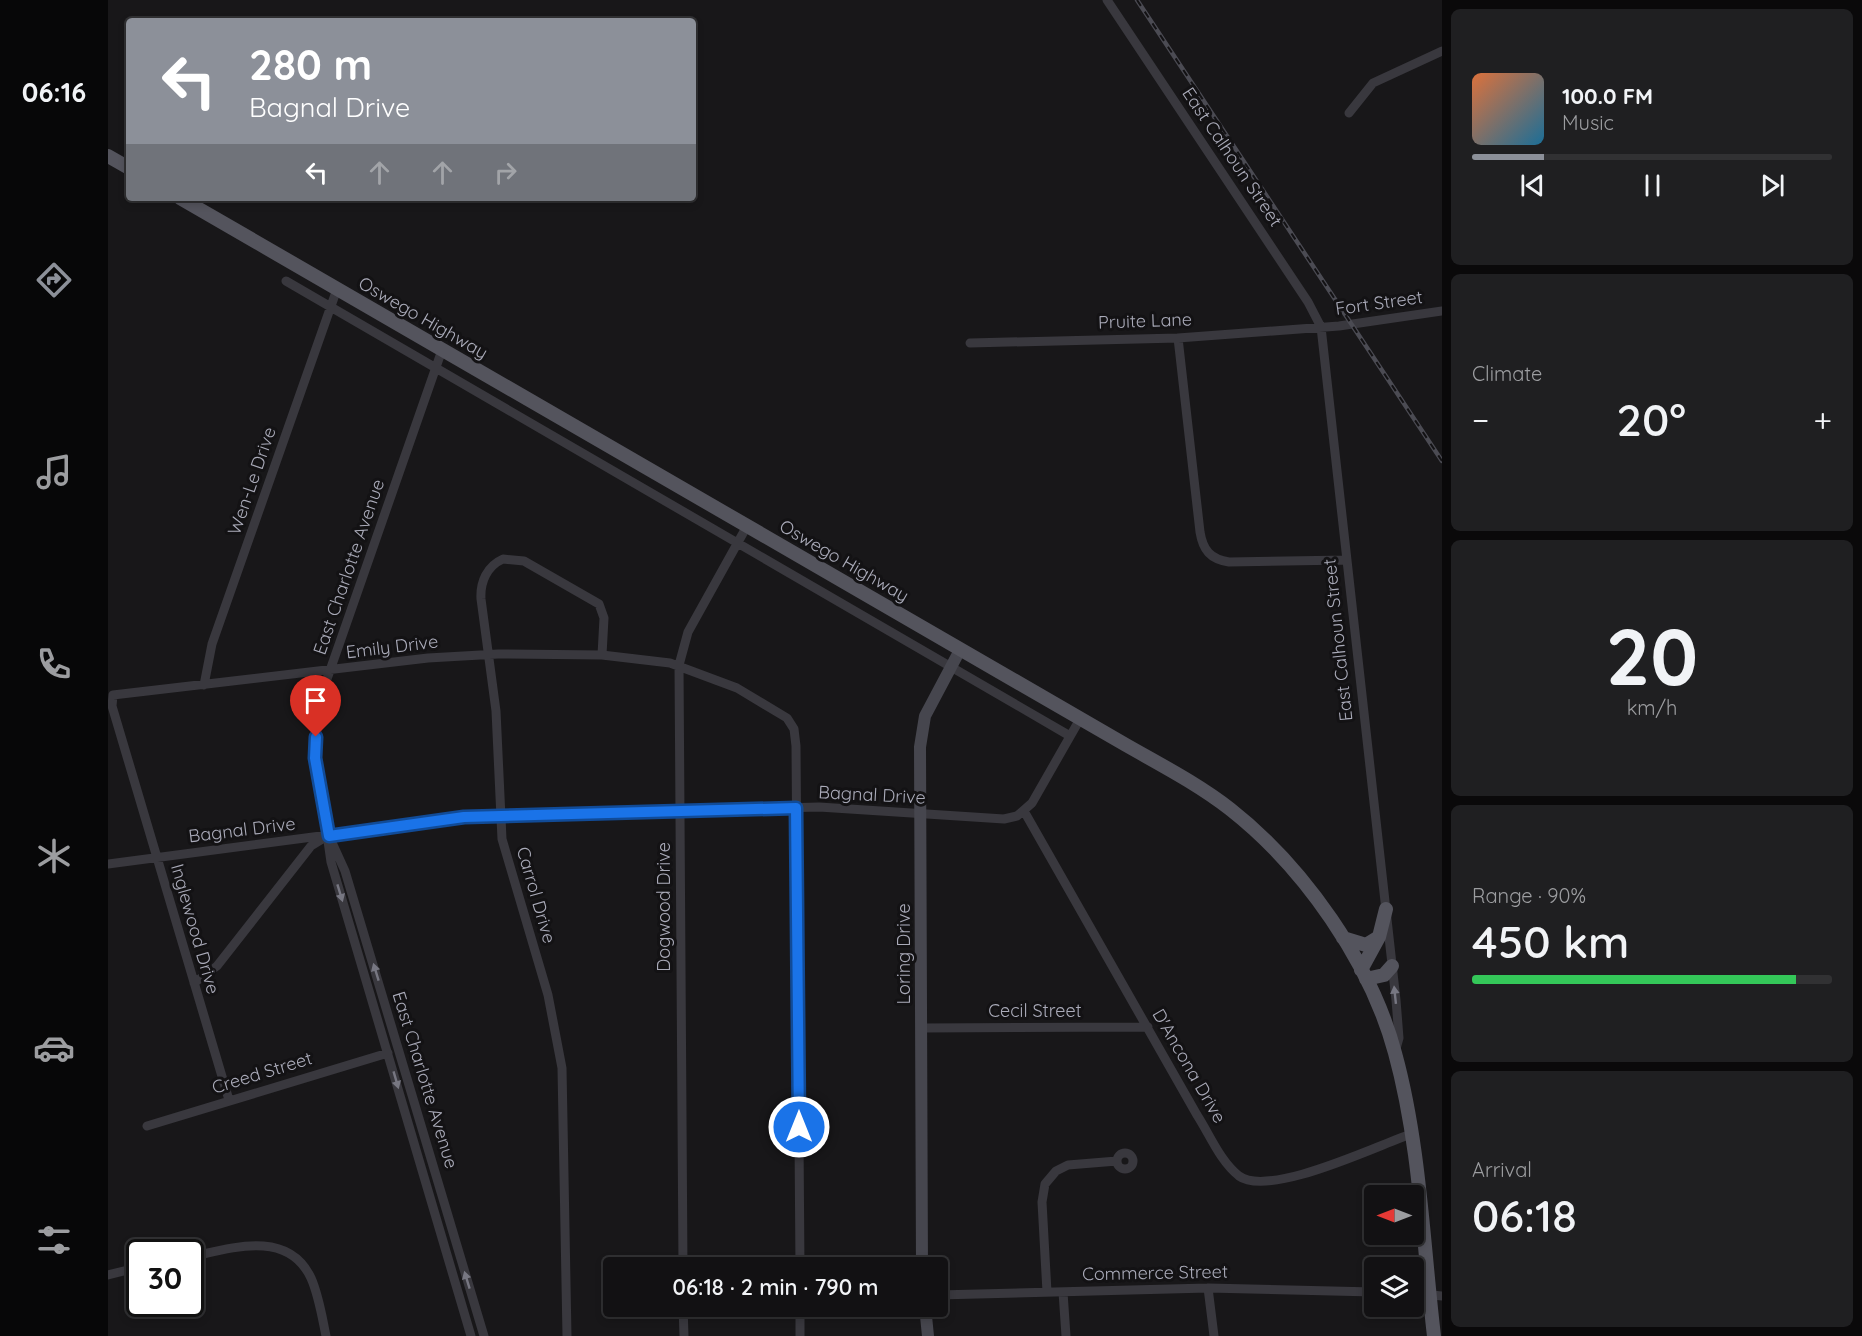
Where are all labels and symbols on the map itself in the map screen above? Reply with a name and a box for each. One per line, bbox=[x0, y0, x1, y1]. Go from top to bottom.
street label: East Calhoun Street bbox=[1177, 83, 1288, 231]
street label: Oswego Highway bbox=[354, 271, 492, 364]
street label: Fort Street bbox=[1334, 285, 1424, 320]
street label: Pruite Lane bbox=[1098, 307, 1192, 334]
street label: Wen-Le Drive bbox=[222, 424, 281, 538]
street label: East Charlotte Avenue bbox=[308, 476, 389, 658]
street label: Oswego Highway bbox=[775, 514, 913, 607]
street label: East Calhoun Street bbox=[1318, 558, 1357, 722]
street label: Emily Drive bbox=[344, 629, 439, 664]
pin bbox=[290, 675, 341, 737]
street label: Bagnal Drive bbox=[818, 780, 926, 809]
street label: Bagnal Drive bbox=[187, 812, 297, 847]
street label: Dogwood Drive bbox=[652, 842, 675, 972]
street label: Carrol Drive bbox=[512, 844, 561, 946]
street label: Inglewood Drive bbox=[166, 861, 225, 997]
one-way arrow bbox=[336, 884, 345, 902]
street label: Loring Drive bbox=[892, 903, 915, 1005]
one-way arrow bbox=[371, 963, 380, 981]
one-way arrow bbox=[1391, 985, 1400, 1004]
street label: East Charlotte Avenue bbox=[388, 989, 463, 1171]
street label: Cecil Street bbox=[988, 999, 1082, 1022]
street label: D'Ancona Drive bbox=[1147, 1004, 1231, 1127]
street label: Creed Street bbox=[209, 1046, 315, 1099]
one-way arrow bbox=[392, 1071, 401, 1089]
position arrow bbox=[767, 1095, 831, 1159]
north arrow bbox=[1364, 1185, 1424, 1245]
speed limit sign: 30 bbox=[126, 1239, 204, 1317]
street label: Commerce Street bbox=[1082, 1260, 1228, 1285]
one-way arrow bbox=[462, 1271, 471, 1289]

